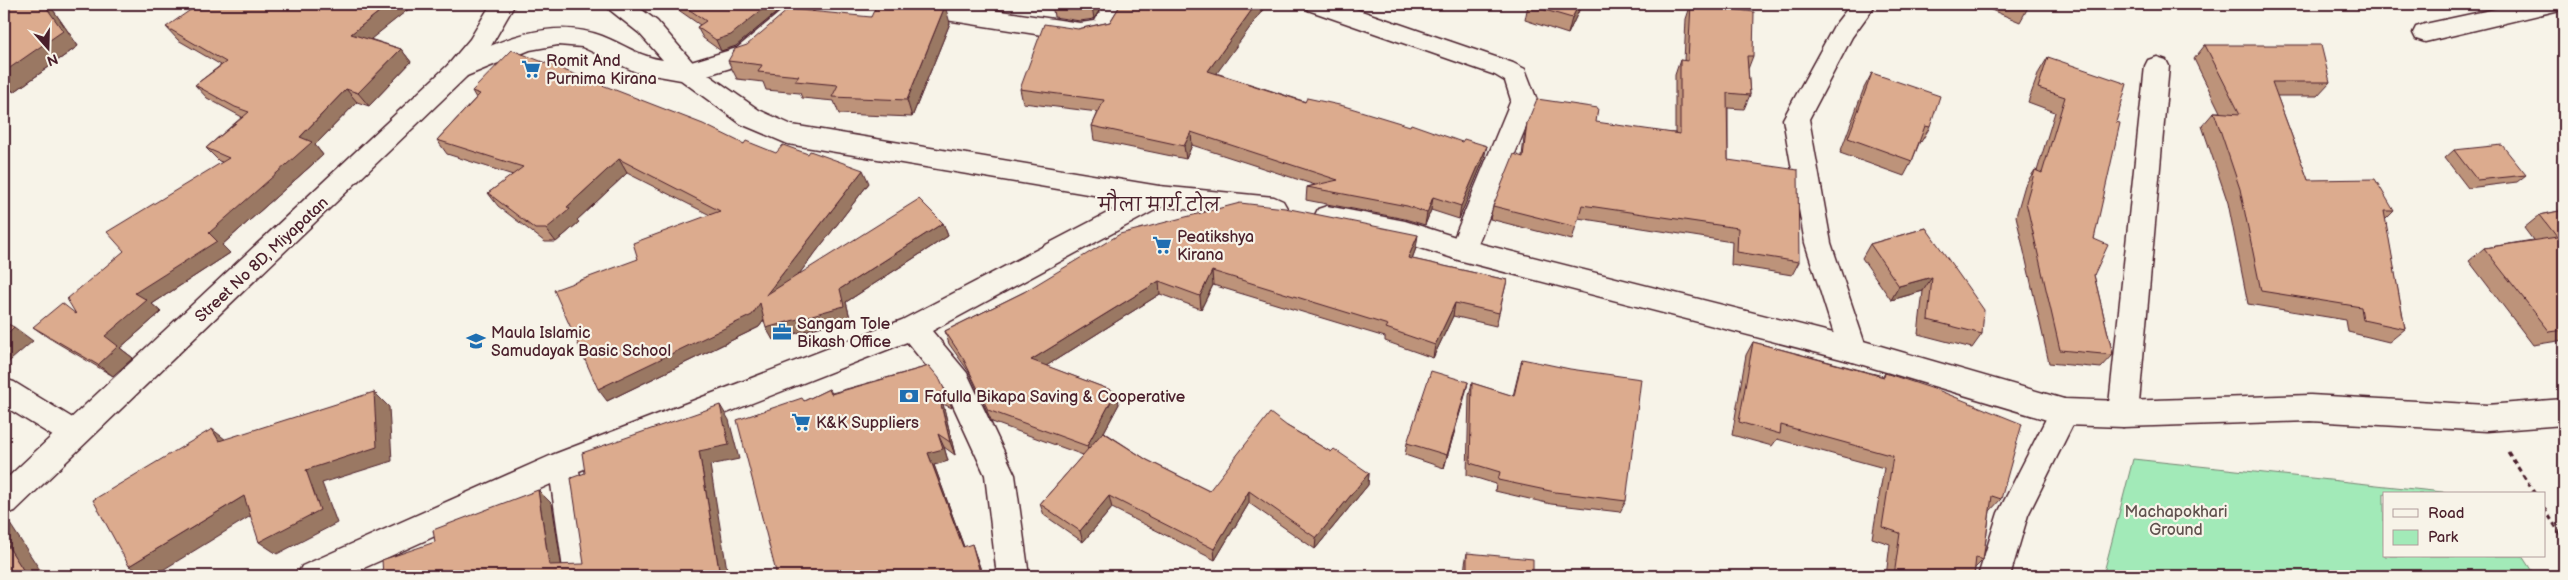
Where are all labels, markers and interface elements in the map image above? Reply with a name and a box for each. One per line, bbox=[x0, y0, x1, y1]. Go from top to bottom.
north arrow bbox=[22, 22, 72, 72]
text: N bbox=[44, 50, 60, 70]
place label: Romit And Purnima Kirana bbox=[546, 52, 657, 89]
supermarket icon: Romit And Purnima Kirana bbox=[520, 58, 542, 80]
district label: मौला मार्ग टोल bbox=[1097, 188, 1221, 216]
street label: Street No 8D, Miyapatan bbox=[191, 193, 333, 327]
place label: Peatikshya Kirana bbox=[1177, 228, 1254, 265]
supermarket icon: Peatikshya Kirana bbox=[1151, 234, 1173, 256]
place label: Sangam Tole Bikash Office bbox=[797, 315, 892, 352]
office icon: Sangam Tole Bikash Office bbox=[771, 321, 793, 343]
place label: Maula Islamic Samudayak Basic School bbox=[491, 324, 671, 361]
school or university icon: Maula Islamic Samudayak Basic School bbox=[465, 330, 487, 352]
bank icon: Fafulla Bikapa Saving & Cooperative bbox=[898, 385, 920, 407]
place label: Fafulla Bikapa Saving & Cooperative bbox=[924, 388, 1186, 407]
supermarket icon: K&K Suppliers bbox=[790, 411, 812, 433]
place label: K&K Suppliers bbox=[816, 414, 919, 433]
legend bbox=[2383, 492, 2546, 558]
park label: Machapokhari Ground bbox=[2125, 503, 2227, 540]
text: Road bbox=[2428, 504, 2464, 523]
text: Park bbox=[2428, 528, 2459, 547]

